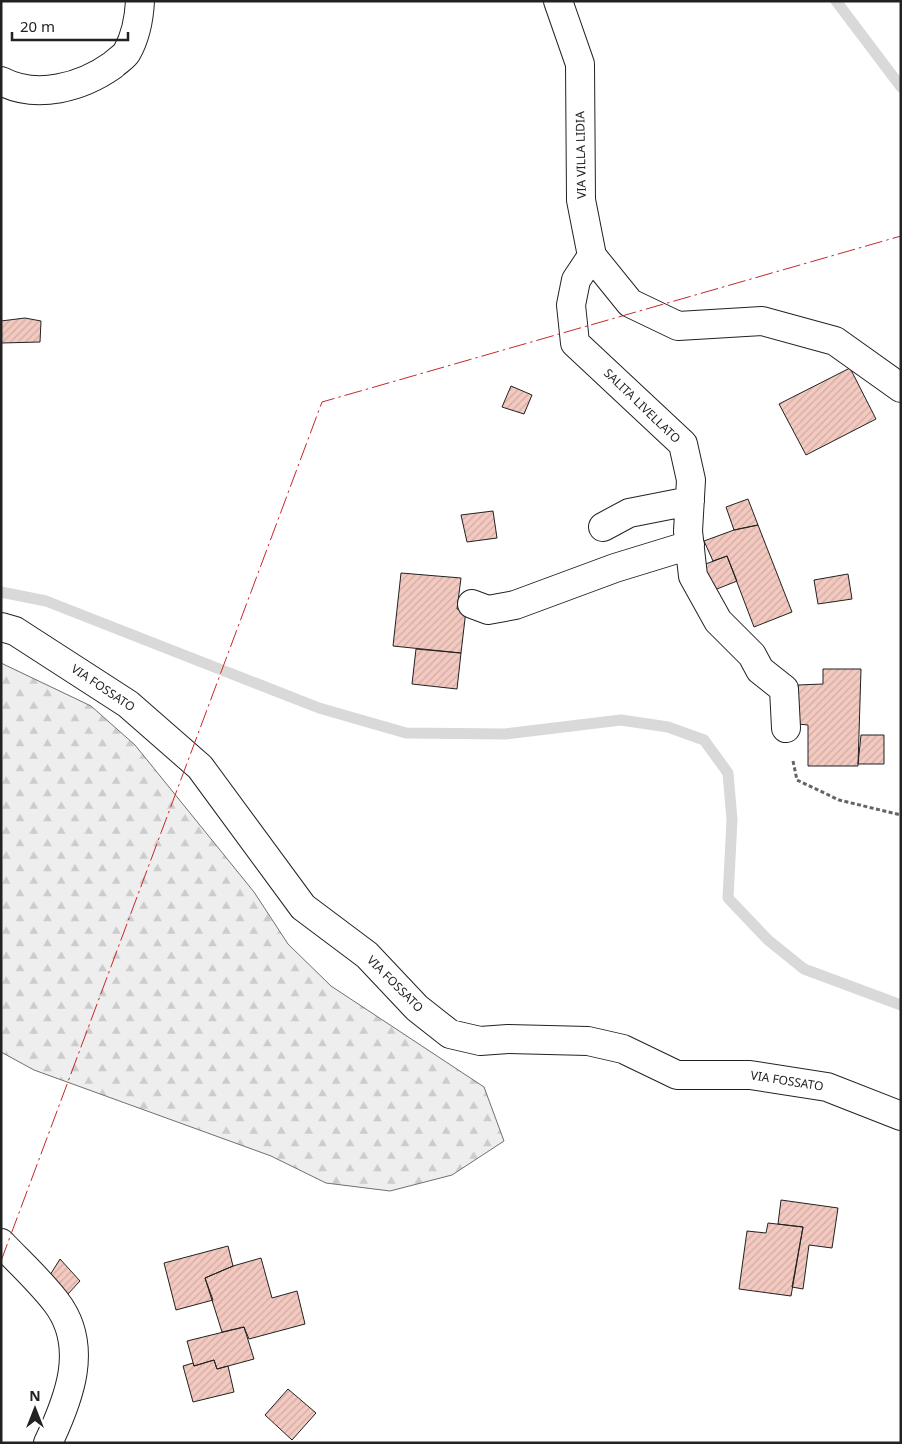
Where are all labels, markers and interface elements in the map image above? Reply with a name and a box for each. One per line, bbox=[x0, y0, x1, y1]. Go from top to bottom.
scale bar bbox=[12, 10, 129, 42]
text: 20 m bbox=[20, 16, 55, 36]
street label: VIA VILLA LIDIA bbox=[571, 111, 590, 199]
street label: SALITA LIVELLATO bbox=[600, 365, 684, 447]
street label: VIA FOSSATO bbox=[68, 660, 138, 715]
street label: VIA FOSSATO bbox=[363, 952, 427, 1016]
street label: VIA FOSSATO bbox=[749, 1066, 825, 1095]
north arrow bbox=[10, 1384, 60, 1434]
text: N bbox=[29, 1386, 41, 1405]

